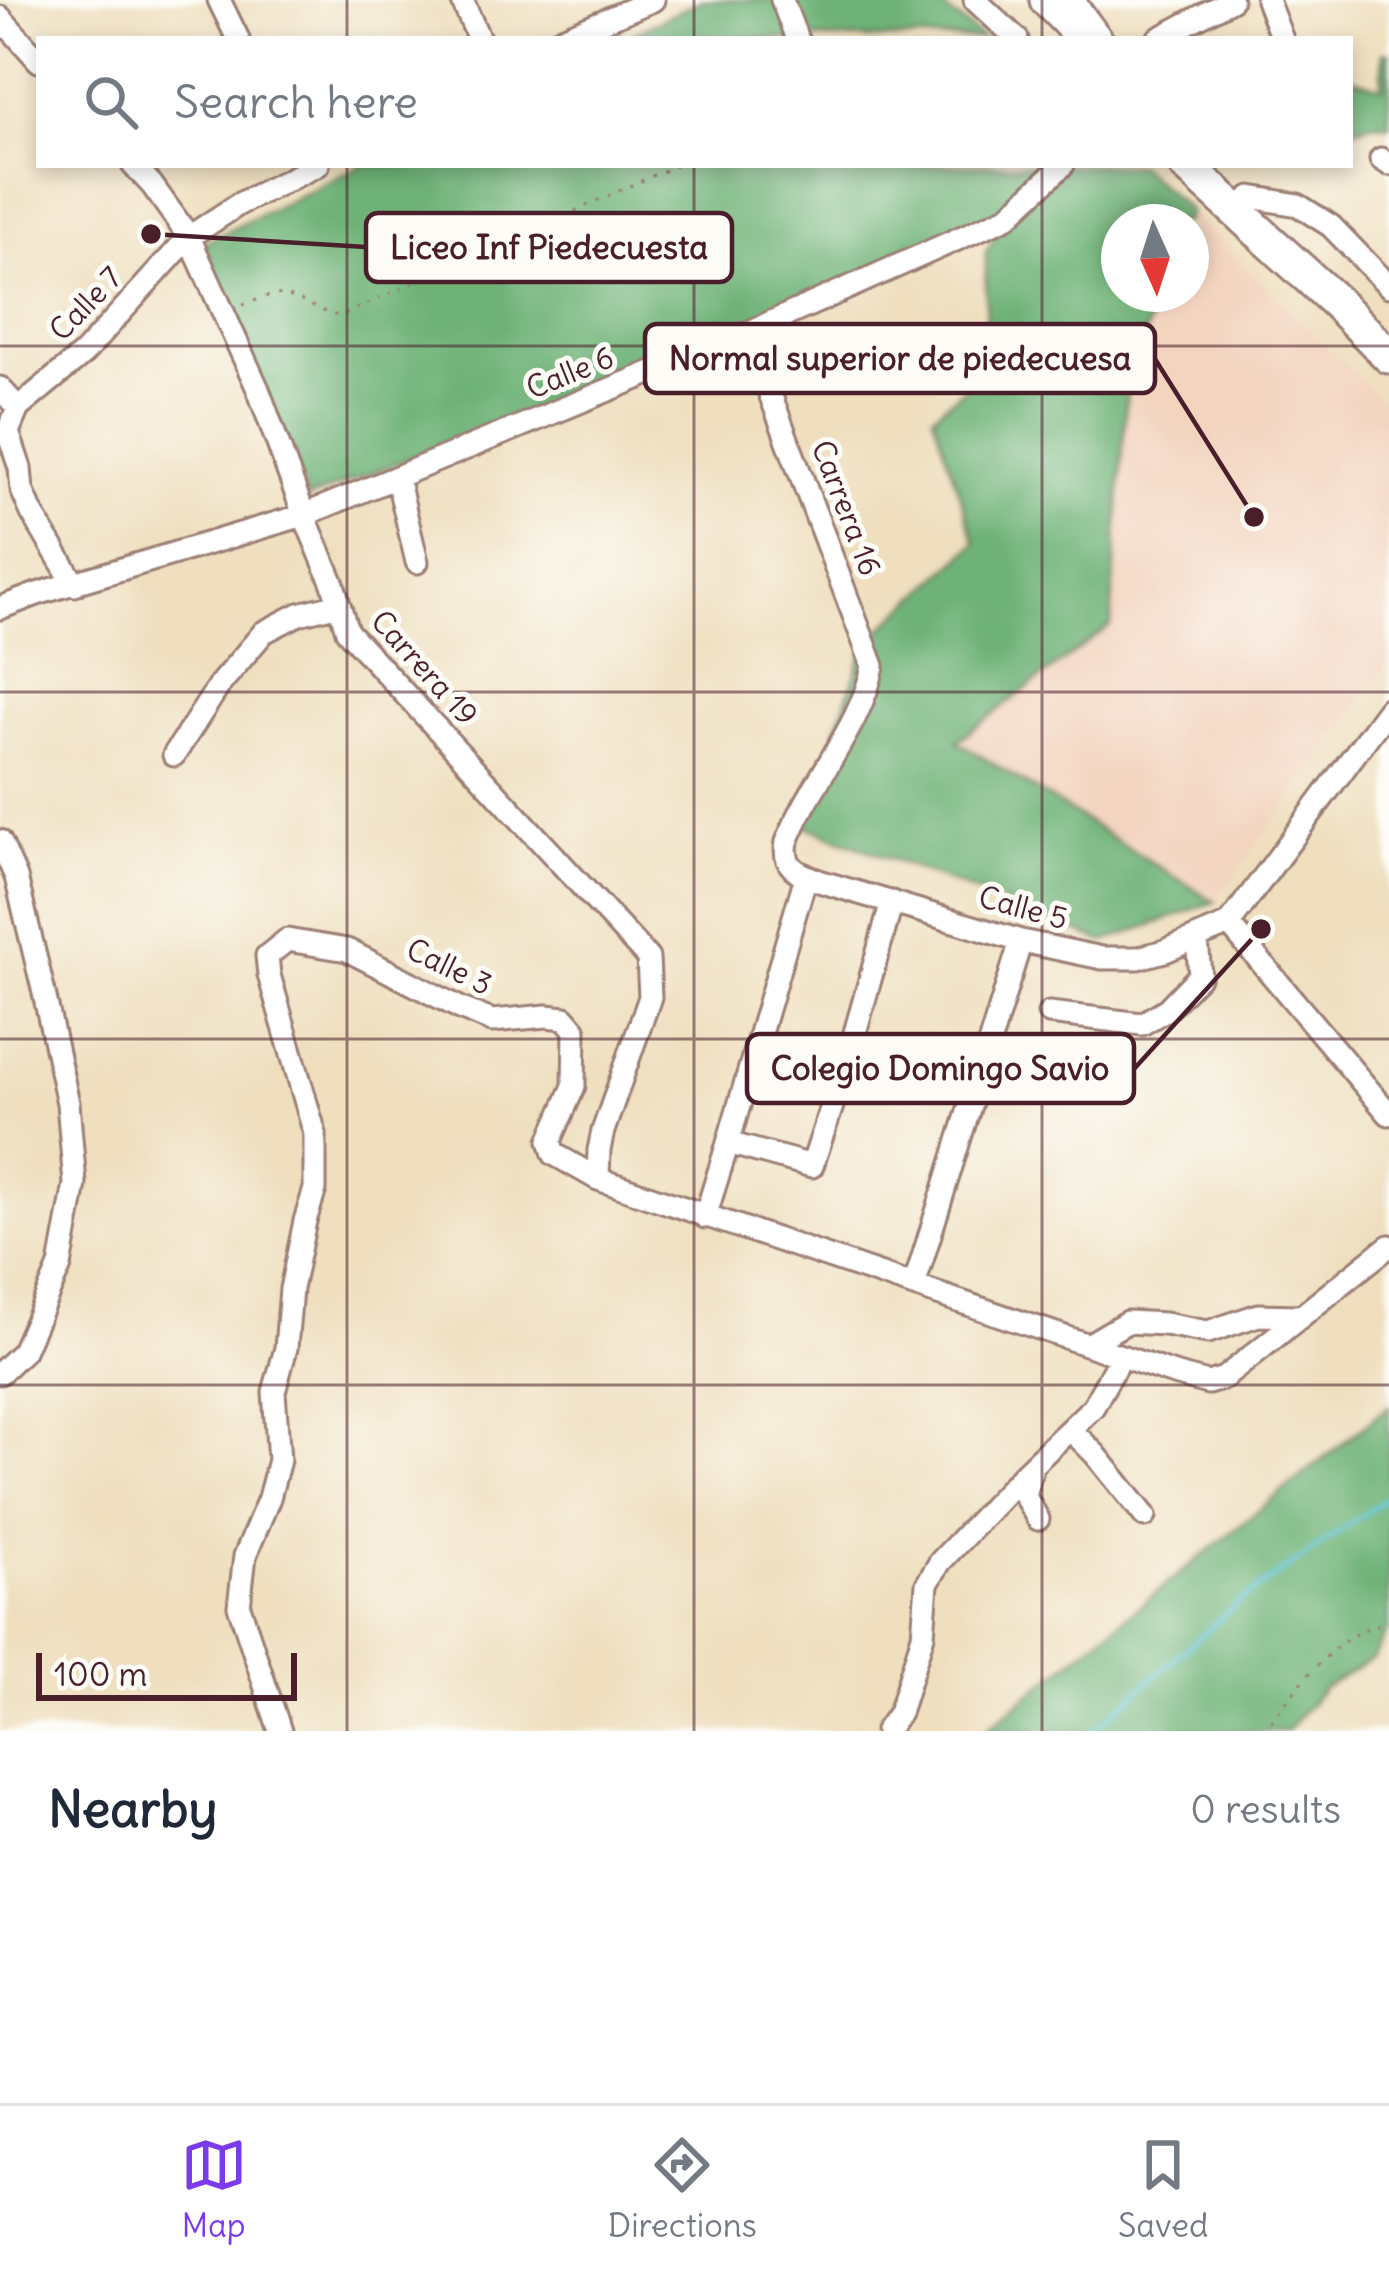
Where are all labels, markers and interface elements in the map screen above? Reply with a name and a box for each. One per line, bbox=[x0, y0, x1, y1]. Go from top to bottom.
search box bbox=[36, 36, 1353, 168]
icon: search bbox=[78, 69, 144, 135]
text: Search here bbox=[174, 74, 418, 130]
north arrow bbox=[1101, 204, 1209, 312]
callout: Liceo Inf Piedecuesta bbox=[366, 213, 732, 282]
text: Liceo Inf Piedecuesta bbox=[390, 226, 708, 268]
street label: Calle 7 bbox=[41, 258, 130, 348]
callout: Normal superior de piedecuesa bbox=[645, 324, 1155, 393]
street label: Calle 6 bbox=[520, 337, 619, 407]
text: Normal superior de piedecuesa bbox=[669, 337, 1131, 379]
street label: Carrera 16 bbox=[804, 435, 890, 581]
street label: Carrera 19 bbox=[363, 602, 486, 733]
street label: Calle 5 bbox=[975, 877, 1072, 937]
street label: Calle 3 bbox=[400, 929, 498, 1003]
callout: Colegio Domingo Savio bbox=[747, 1034, 1134, 1103]
text: Colegio Domingo Savio bbox=[771, 1047, 1109, 1089]
scale bar bbox=[36, 1647, 297, 1700]
text: 100 m bbox=[54, 1653, 147, 1695]
text: Nearby bbox=[48, 1777, 217, 1841]
text: 0 results bbox=[1190, 1785, 1341, 1834]
tab: Map bbox=[181, 2132, 247, 2246]
tab: Directions bbox=[608, 2132, 757, 2246]
tab: Saved bbox=[1118, 2132, 1208, 2246]

